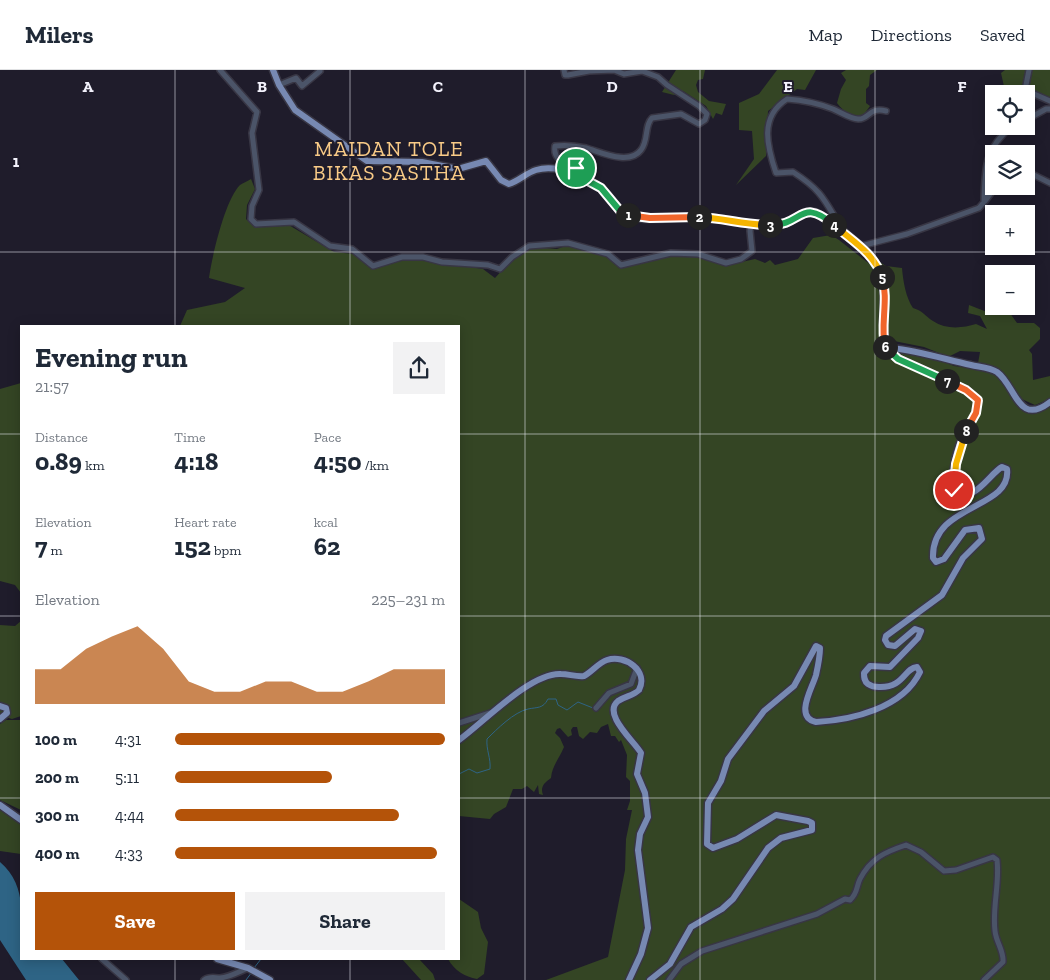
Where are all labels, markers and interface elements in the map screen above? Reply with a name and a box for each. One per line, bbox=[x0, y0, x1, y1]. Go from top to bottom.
text: Milers bbox=[25, 20, 94, 49]
text: Map bbox=[808, 24, 843, 46]
text: Directions bbox=[871, 24, 952, 46]
text: Saved bbox=[980, 24, 1025, 46]
text: A bbox=[83, 77, 94, 96]
text: B bbox=[257, 77, 267, 96]
text: C bbox=[433, 77, 443, 96]
text: D bbox=[606, 77, 618, 96]
text: E bbox=[783, 77, 793, 96]
text: F bbox=[957, 77, 967, 96]
map controls bbox=[985, 85, 1035, 315]
button: locate bbox=[985, 85, 1035, 135]
district label: MAIDAN TOLE BIKAS SASTHA bbox=[313, 136, 465, 185]
button: layers bbox=[985, 145, 1035, 195]
pin bbox=[555, 147, 597, 189]
text: 1 bbox=[13, 152, 20, 171]
icon: arrive bbox=[562, 154, 590, 182]
pin: 1 bbox=[616, 202, 640, 228]
pin: 2 bbox=[686, 204, 712, 230]
button: + bbox=[985, 205, 1035, 255]
text: 1 bbox=[626, 207, 631, 224]
text: 2 bbox=[696, 209, 703, 226]
pin: 3 bbox=[758, 212, 782, 238]
pin: 4 bbox=[822, 212, 846, 238]
text: 3 bbox=[767, 217, 774, 234]
text: 4 bbox=[831, 217, 838, 234]
pin: 5 bbox=[870, 264, 894, 290]
button: − bbox=[985, 265, 1035, 315]
text: 5 bbox=[879, 269, 886, 286]
pin: 6 bbox=[872, 334, 898, 360]
text: 6 bbox=[882, 339, 889, 356]
text: Evening run bbox=[35, 341, 188, 374]
button: share bbox=[393, 342, 445, 394]
pin: 7 bbox=[934, 368, 960, 394]
text: 7 bbox=[944, 373, 951, 390]
text: 21:57 bbox=[35, 377, 69, 396]
pin: 8 bbox=[954, 418, 978, 444]
text: 8 bbox=[963, 423, 970, 440]
text: Distance bbox=[35, 429, 88, 446]
text: Time bbox=[174, 429, 206, 446]
text: Pace bbox=[314, 429, 341, 446]
text: 0.89 bbox=[35, 446, 82, 476]
text: 4:18 bbox=[174, 446, 218, 476]
text: 4:50 bbox=[314, 446, 362, 476]
text: km bbox=[82, 457, 105, 474]
text: /km bbox=[362, 457, 389, 474]
pin bbox=[933, 469, 975, 511]
icon: check bbox=[940, 476, 968, 504]
text: Elevation bbox=[35, 514, 92, 531]
text: Heart rate bbox=[174, 514, 237, 531]
text: kcal bbox=[314, 514, 338, 531]
text: 7 bbox=[35, 531, 47, 561]
text: 152 bbox=[174, 531, 211, 561]
text: 62 bbox=[314, 531, 340, 561]
text: m bbox=[47, 542, 63, 559]
text: bpm bbox=[211, 542, 241, 559]
text: Elevation bbox=[35, 590, 100, 609]
text: 225–231 m bbox=[371, 590, 445, 609]
text: 100 m bbox=[35, 730, 77, 749]
text: 4:31 bbox=[115, 730, 141, 749]
text: 200 m bbox=[35, 768, 79, 787]
text: 5:11 bbox=[115, 768, 139, 787]
text: 300 m bbox=[35, 806, 79, 825]
text: 4:44 bbox=[115, 806, 144, 825]
text: 400 m bbox=[35, 844, 80, 863]
text: 4:33 bbox=[115, 844, 143, 863]
button: Save bbox=[35, 892, 235, 950]
button: Share bbox=[245, 892, 445, 950]

